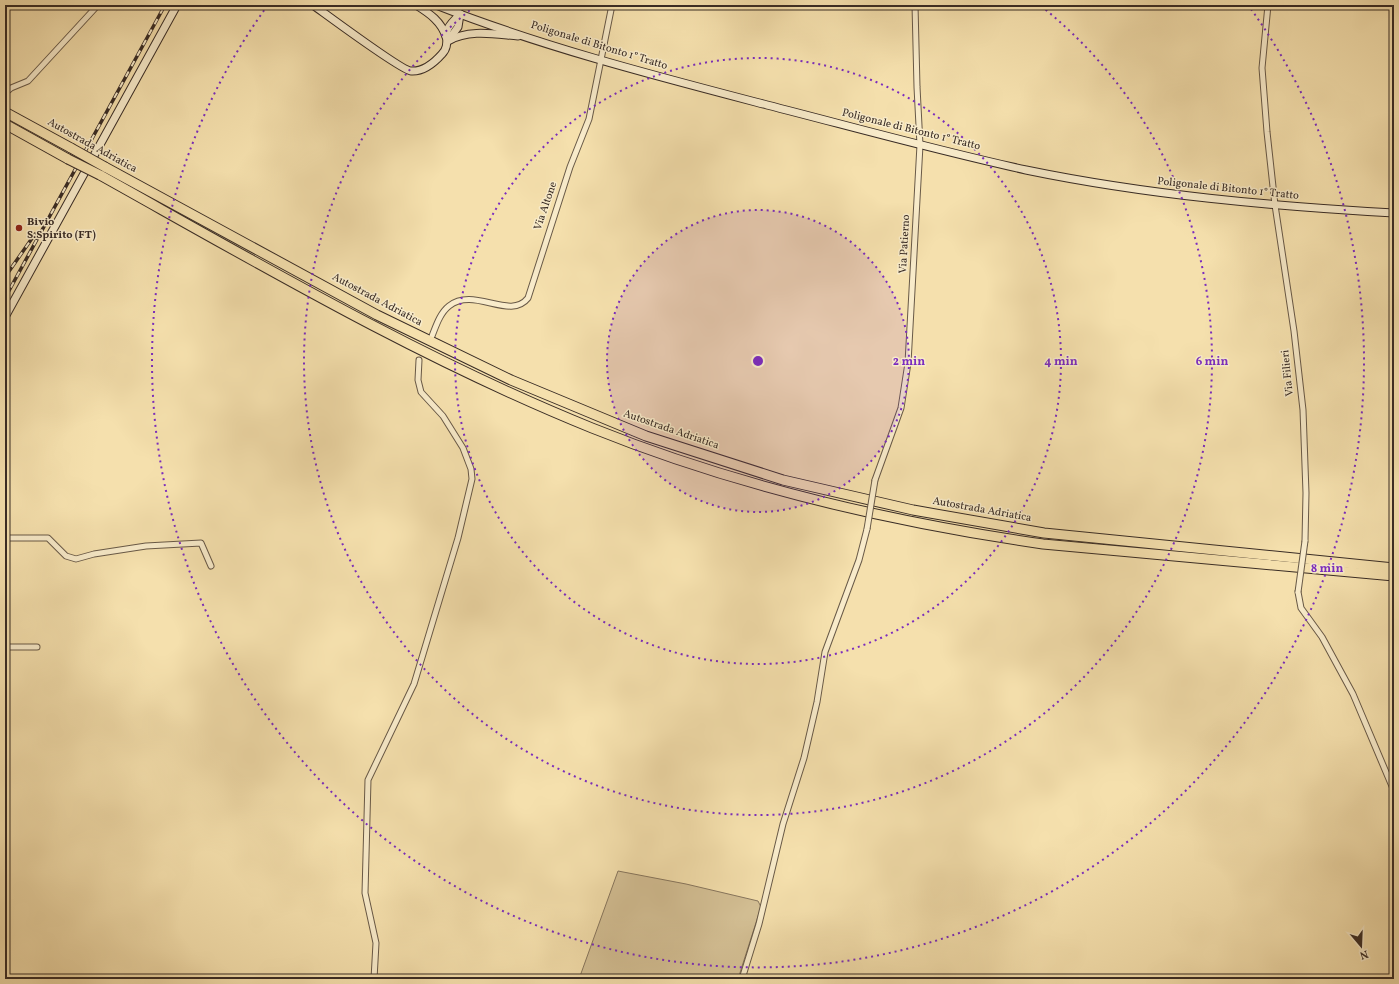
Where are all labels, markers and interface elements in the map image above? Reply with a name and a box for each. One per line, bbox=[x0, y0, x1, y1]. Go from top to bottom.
street label: Poligonale di Bitonto 1° Tratto bbox=[529, 18, 669, 74]
street label: Poligonale di Bitonto 1° Tratto bbox=[840, 106, 982, 155]
street label: Autostrada Adriatica bbox=[44, 115, 140, 177]
street label: Poligonale di Bitonto 1° Tratto bbox=[1156, 174, 1300, 204]
street label: Via Altone bbox=[531, 180, 561, 232]
street label: Via Patierno bbox=[896, 214, 914, 274]
place label: Bivio S.Spirito (FT) bbox=[27, 215, 96, 243]
marker: Bivio S.Spirito (FT) bbox=[14, 223, 24, 233]
street label: Autostrada Adriatica bbox=[329, 270, 425, 330]
street label: Via Filieri bbox=[1278, 349, 1298, 397]
centre of rings bbox=[751, 354, 765, 368]
text: 2 min bbox=[893, 354, 925, 370]
text: 4 min bbox=[1044, 354, 1078, 370]
text: 6 min bbox=[1196, 354, 1228, 370]
street label: Autostrada Adriatica bbox=[621, 407, 721, 454]
street label: Autostrada Adriatica bbox=[931, 494, 1033, 526]
text: 8 min bbox=[1311, 561, 1343, 577]
north arrow bbox=[1341, 926, 1381, 966]
text: N bbox=[1358, 946, 1370, 962]

